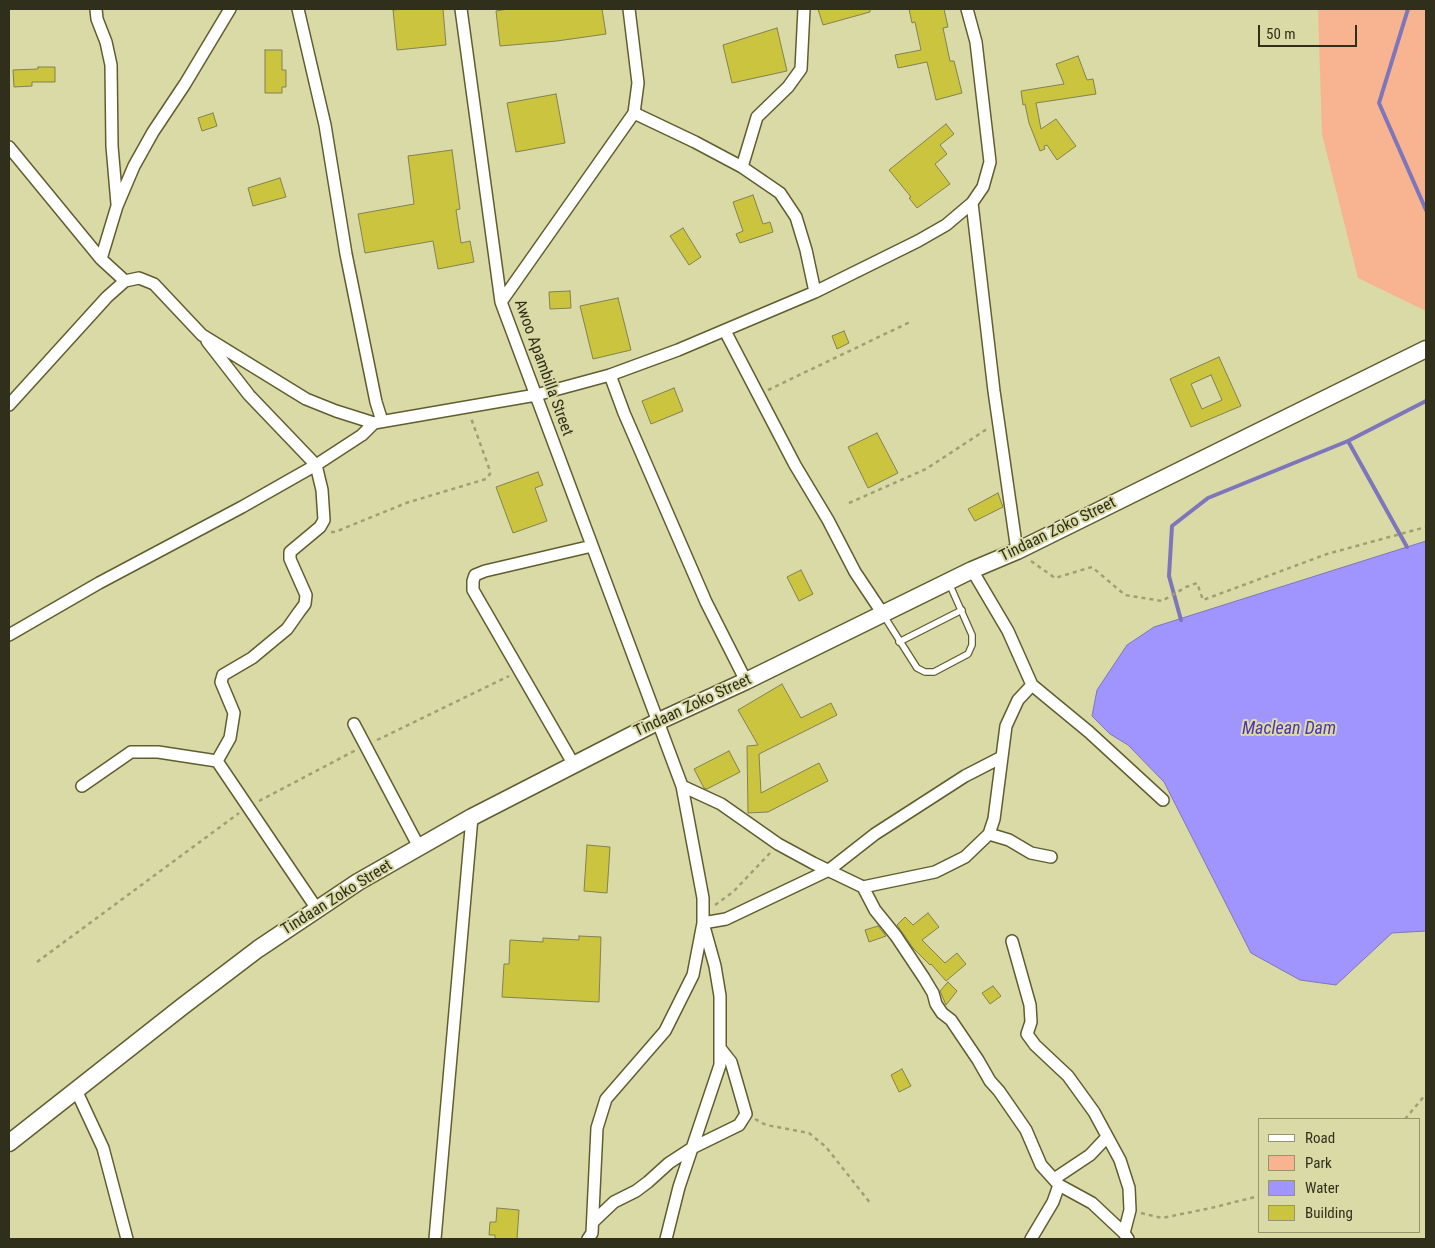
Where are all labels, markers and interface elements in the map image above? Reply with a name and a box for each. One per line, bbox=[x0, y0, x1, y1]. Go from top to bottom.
scale bar bbox=[1260, 15, 1359, 47]
text: 50 m bbox=[1266, 25, 1296, 43]
street label: Awoo Apambilla Street bbox=[509, 297, 577, 439]
street label: Tindaan Zoko Street bbox=[997, 494, 1119, 566]
street label: Tindaan Zoko Street bbox=[631, 670, 755, 742]
water label: Maclean Dam bbox=[1242, 718, 1336, 740]
street label: Tindaan Zoko Street bbox=[278, 856, 396, 940]
legend bbox=[1258, 1118, 1420, 1233]
text: Road bbox=[1305, 1129, 1335, 1147]
text: Park bbox=[1305, 1154, 1332, 1172]
text: Water bbox=[1305, 1179, 1339, 1197]
text: Building bbox=[1305, 1204, 1353, 1222]

